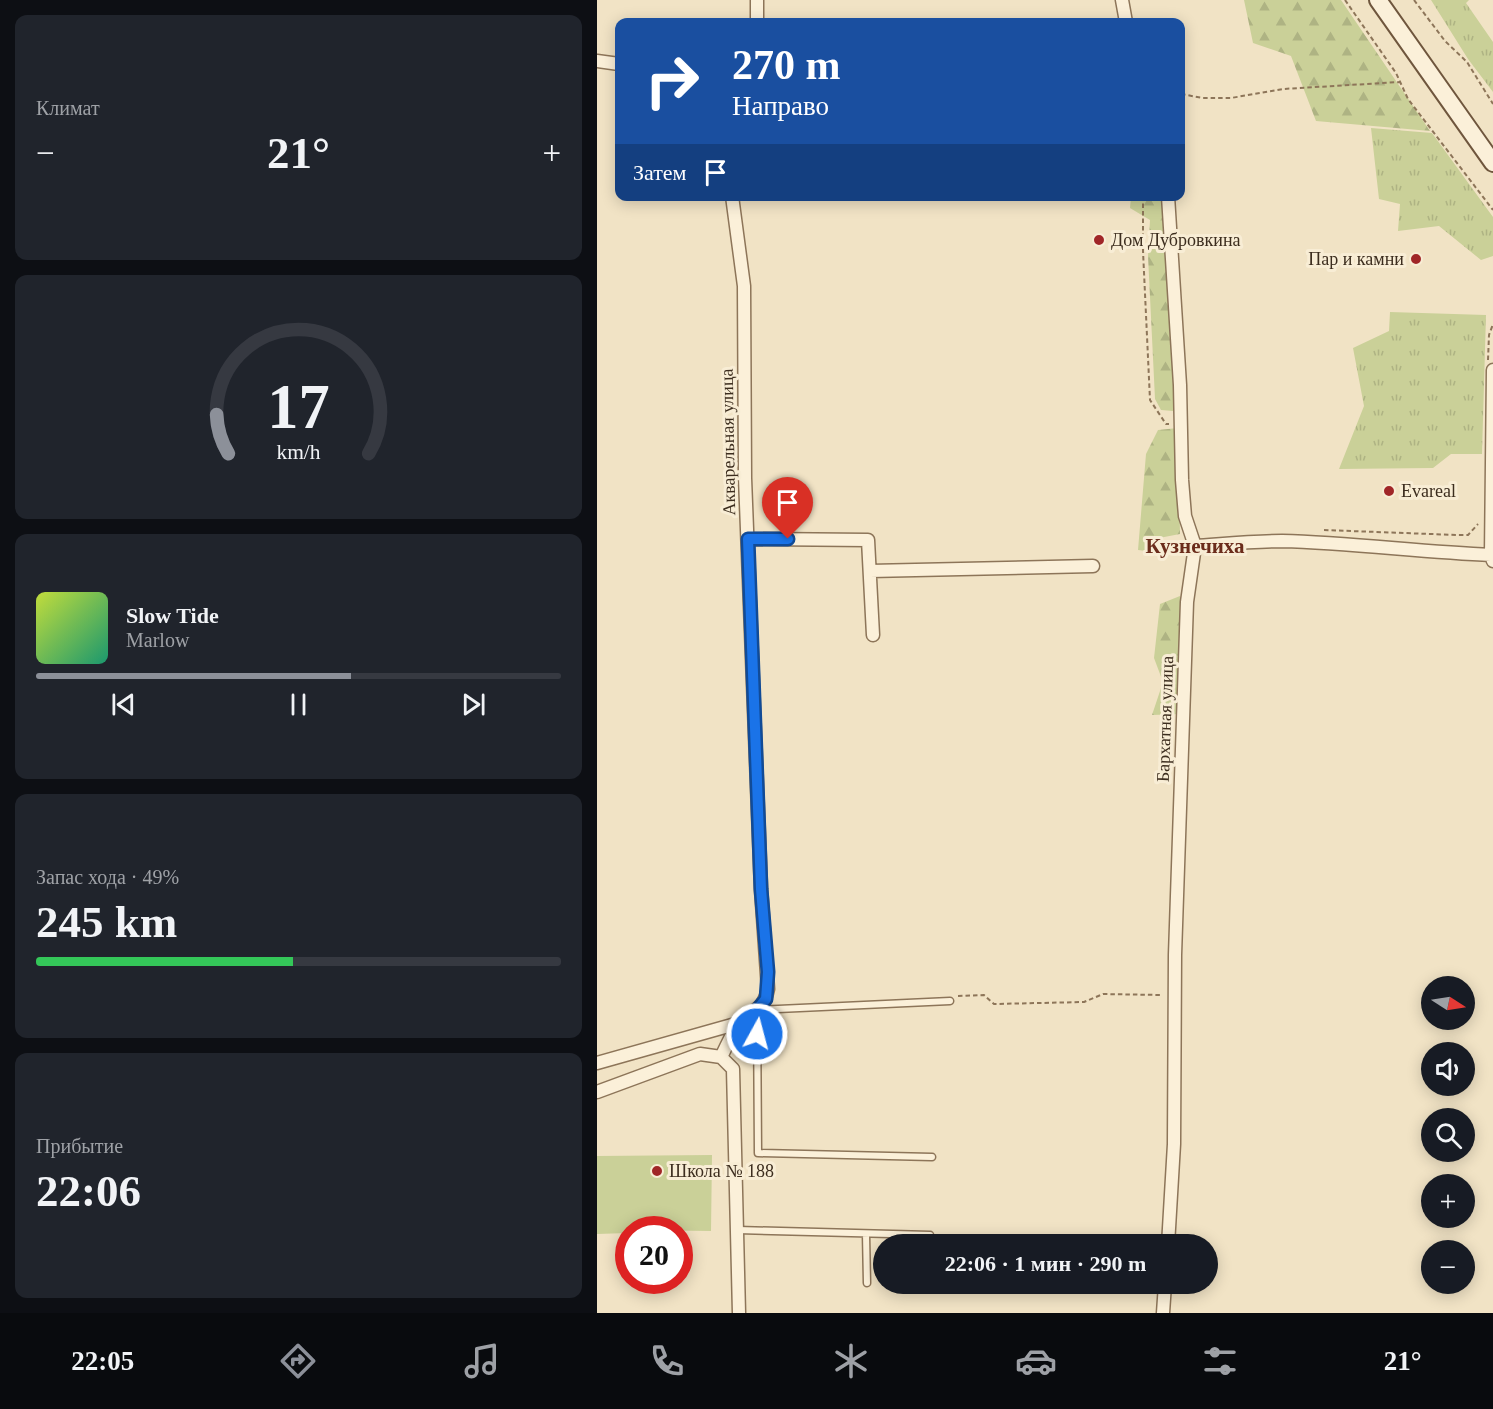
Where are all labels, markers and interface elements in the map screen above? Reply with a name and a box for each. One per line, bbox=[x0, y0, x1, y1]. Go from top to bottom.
icon: right bbox=[633, 42, 711, 120]
text: 270 m bbox=[732, 42, 841, 88]
text: Направо bbox=[732, 91, 829, 121]
text: Климат bbox=[36, 97, 100, 119]
text: 21° bbox=[267, 128, 330, 178]
text: − bbox=[36, 135, 55, 171]
text: + bbox=[542, 135, 561, 171]
icon: arrive bbox=[699, 156, 732, 189]
text: Затем bbox=[633, 160, 687, 185]
place label: Дом Дубровкина bbox=[1111, 230, 1241, 250]
marker: Дом Дубровкина bbox=[1092, 233, 1106, 247]
place label: Пар и камни bbox=[1308, 249, 1404, 269]
marker: Пар и камни bbox=[1409, 252, 1423, 266]
street label: Акварельная улица bbox=[717, 368, 739, 516]
text: 17 bbox=[267, 372, 330, 441]
text: km/h bbox=[276, 440, 321, 464]
pin bbox=[762, 477, 813, 539]
place label: Evareal bbox=[1401, 481, 1456, 501]
marker: Evareal bbox=[1382, 484, 1396, 498]
icon: arrive bbox=[771, 486, 804, 519]
district label: Кузнечиха bbox=[1145, 534, 1245, 558]
text: Slow Tide bbox=[126, 603, 219, 628]
text: Marlow bbox=[126, 629, 189, 651]
street label: Бархатная улица bbox=[1153, 656, 1177, 782]
icon: previous bbox=[107, 688, 140, 721]
icon: pause bbox=[282, 688, 315, 721]
icon: next bbox=[457, 688, 490, 721]
text: Запас хода · 49% bbox=[36, 866, 179, 888]
text: 245 km bbox=[36, 897, 177, 947]
north arrow bbox=[1421, 976, 1475, 1030]
map controls bbox=[1421, 976, 1475, 1294]
position arrow bbox=[725, 1002, 789, 1066]
button: sound bbox=[1421, 1042, 1475, 1096]
button: search bbox=[1421, 1108, 1475, 1162]
text: Прибытие bbox=[36, 1135, 123, 1157]
place label: Школа № 188 bbox=[669, 1161, 774, 1181]
marker: Школа № 188 bbox=[650, 1164, 664, 1178]
text: 22:06 bbox=[36, 1166, 141, 1216]
button: + bbox=[1421, 1174, 1475, 1228]
speed limit sign: 20 bbox=[615, 1216, 693, 1294]
button: − bbox=[1421, 1240, 1475, 1294]
text: 22:06 · 1 мин · 290 m bbox=[945, 1251, 1146, 1276]
icon: directions bbox=[277, 1340, 319, 1382]
icon: music bbox=[461, 1340, 503, 1382]
icon: phone bbox=[646, 1340, 688, 1382]
icon: climate bbox=[830, 1340, 872, 1382]
icon: car bbox=[1015, 1340, 1057, 1382]
icon: filters bbox=[1199, 1340, 1241, 1382]
text: 22:05 bbox=[71, 1346, 134, 1376]
text: 21° bbox=[1384, 1346, 1422, 1376]

